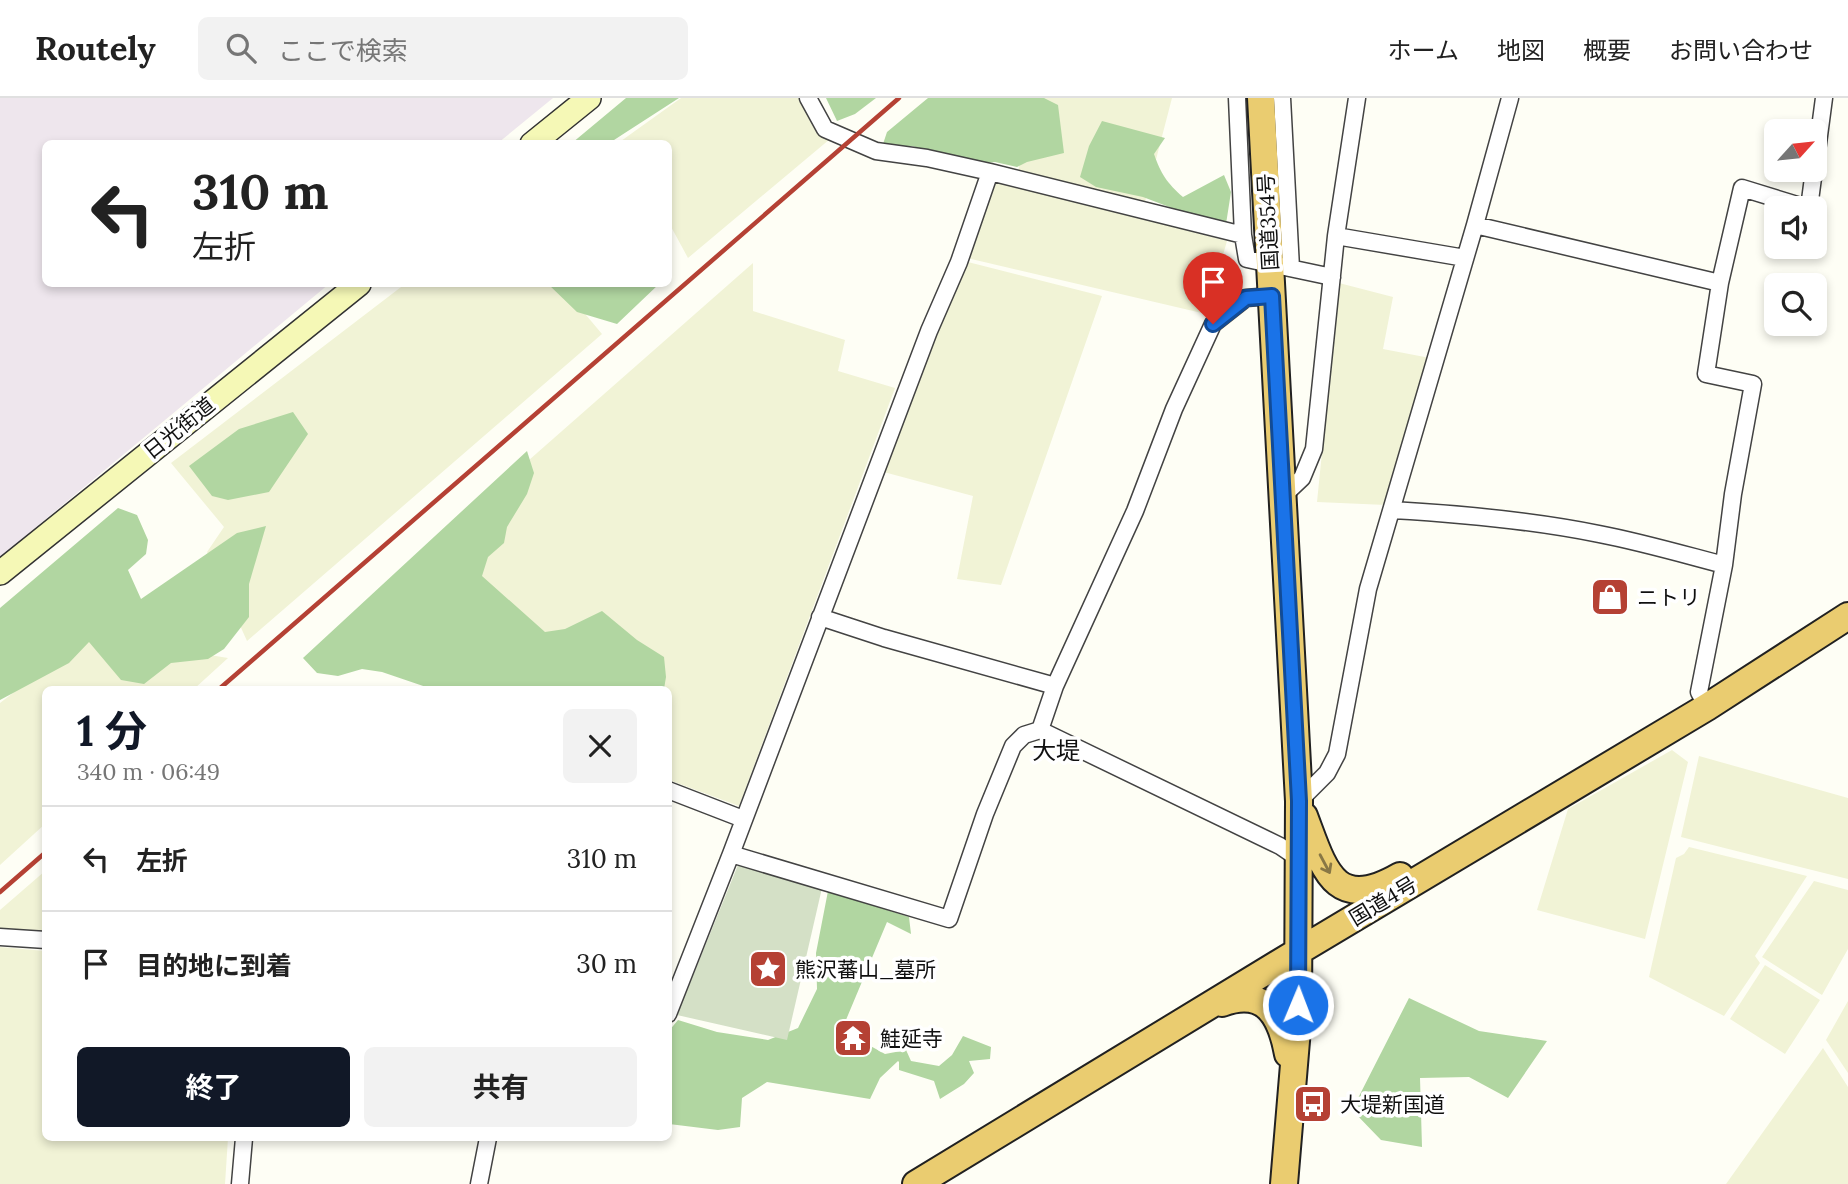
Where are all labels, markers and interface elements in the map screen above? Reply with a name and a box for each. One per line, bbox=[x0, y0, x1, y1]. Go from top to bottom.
search box bbox=[198, 17, 688, 80]
text: Routely bbox=[35, 27, 156, 69]
icon: search bbox=[222, 29, 260, 67]
text: ここで検索 bbox=[278, 34, 408, 67]
text: ホーム bbox=[1388, 35, 1459, 66]
text: 地図 bbox=[1497, 35, 1545, 66]
text: 概要 bbox=[1583, 35, 1631, 66]
text: お問い合わせ bbox=[1669, 35, 1813, 66]
north arrow bbox=[1764, 119, 1827, 182]
map controls bbox=[1764, 119, 1827, 336]
text: 310 m bbox=[192, 160, 328, 222]
icon: left bbox=[77, 168, 168, 259]
street label: 国道354号 bbox=[1252, 173, 1284, 271]
button: sound bbox=[1764, 196, 1827, 259]
text: 左折 bbox=[192, 226, 256, 267]
pin bbox=[1183, 252, 1243, 324]
icon: arrive bbox=[1194, 263, 1232, 301]
button: search bbox=[1764, 273, 1827, 336]
street label: 日光街道 bbox=[138, 391, 220, 465]
shop icon: ニトリ bbox=[1589, 576, 1631, 618]
place label: ニトリ bbox=[1637, 584, 1700, 611]
text: 1 分 bbox=[77, 704, 147, 758]
button: close bbox=[563, 709, 637, 783]
district label: 大堤 bbox=[1032, 735, 1080, 766]
text: 340 m · 06:49 bbox=[77, 757, 220, 786]
icon: left bbox=[77, 840, 115, 878]
text: 310 m bbox=[567, 842, 637, 875]
text: 左折 bbox=[136, 844, 188, 877]
one-way arrow bbox=[1318, 853, 1332, 874]
street label: 国道4号 bbox=[1344, 870, 1422, 932]
icon: arrive bbox=[77, 945, 115, 983]
text: 30 m bbox=[576, 947, 637, 980]
place icon: 熊沢蕃山_墓所 bbox=[747, 948, 789, 990]
text: 目的地に到着 bbox=[136, 949, 292, 982]
place label: 熊沢蕃山_墓所 bbox=[795, 956, 936, 983]
position arrow bbox=[1261, 968, 1335, 1042]
temple icon: 鮭延寺 bbox=[832, 1017, 874, 1059]
place label: 鮭延寺 bbox=[880, 1025, 943, 1052]
button: 終了 bbox=[77, 1047, 350, 1127]
button: 共有 bbox=[364, 1047, 637, 1127]
bus stop icon: 大堤新国道 bbox=[1292, 1083, 1334, 1125]
place label: 大堤新国道 bbox=[1340, 1091, 1445, 1118]

